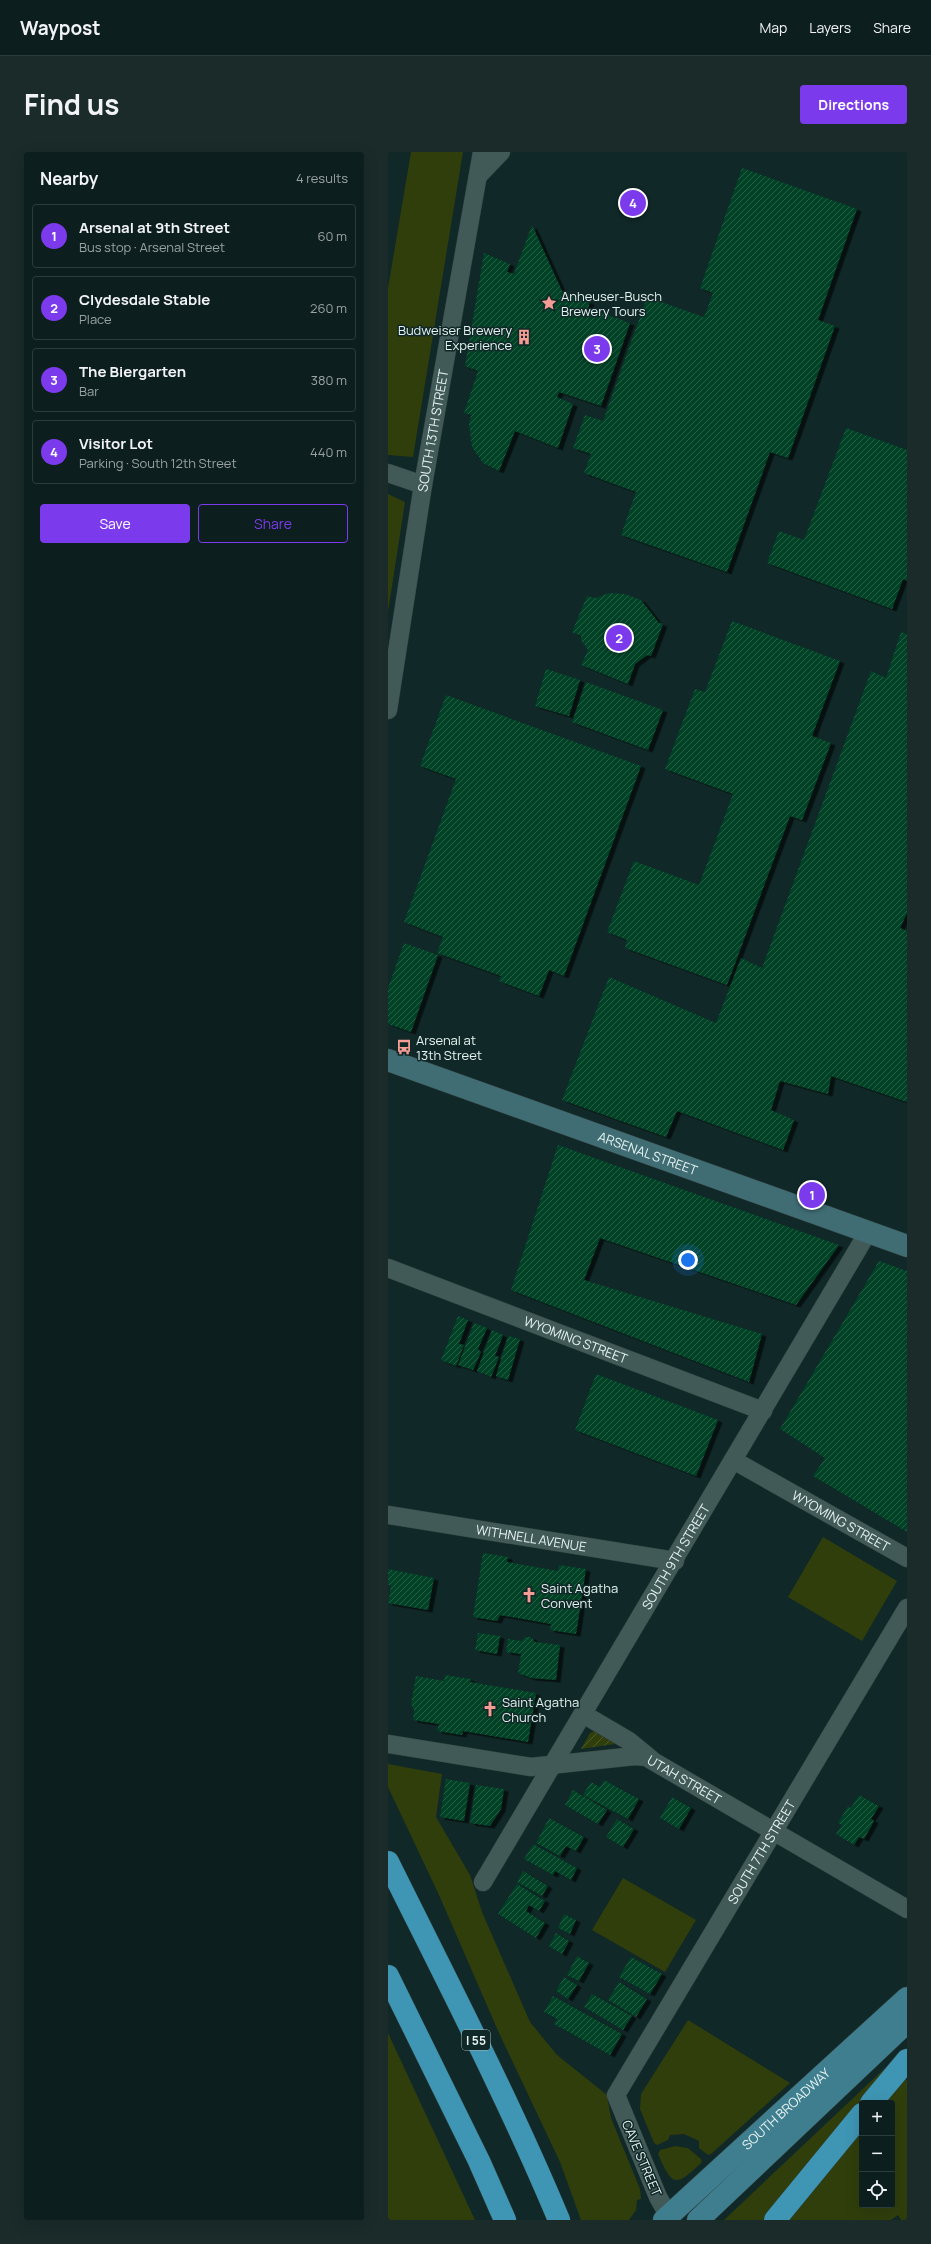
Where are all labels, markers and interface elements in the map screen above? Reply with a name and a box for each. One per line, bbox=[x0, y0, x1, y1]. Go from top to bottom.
text: Waypost bbox=[20, 15, 100, 41]
text: Map bbox=[759, 18, 787, 37]
text: Layers bbox=[809, 18, 851, 37]
text: Share bbox=[873, 18, 911, 37]
text: Find us bbox=[24, 85, 119, 123]
button: Directions bbox=[800, 85, 907, 124]
text: Nearby bbox=[40, 167, 98, 190]
text: 4 results bbox=[296, 169, 348, 187]
pin: 4 bbox=[620, 188, 646, 218]
text: Arsenal at 9th Street bbox=[79, 217, 230, 238]
text: 1 bbox=[51, 227, 57, 245]
text: 60 m bbox=[317, 227, 347, 245]
text: Bus stop · Arsenal Street bbox=[79, 238, 225, 256]
place label: Anheuser-Busch Brewery Tours bbox=[561, 287, 662, 320]
text: Clydesdale Stable bbox=[79, 289, 210, 310]
place icon: Anheuser-Busch Brewery Tours bbox=[540, 294, 558, 312]
text: 2 bbox=[50, 299, 58, 317]
text: 260 m bbox=[310, 299, 347, 317]
text: Place bbox=[79, 310, 112, 328]
place label: Budweiser Brewery Experience bbox=[398, 321, 512, 354]
building icon: Budweiser Brewery Experience bbox=[515, 328, 533, 346]
pin: 3 bbox=[584, 334, 610, 364]
text: The Biergarten bbox=[79, 361, 186, 382]
street label: SOUTH 13TH STREET bbox=[413, 368, 452, 493]
text: 3 bbox=[50, 371, 58, 389]
text: 380 m bbox=[311, 371, 347, 389]
text: Bar bbox=[79, 382, 99, 400]
text: Visitor Lot bbox=[79, 433, 153, 454]
text: 4 bbox=[50, 443, 58, 461]
text: 440 m bbox=[310, 443, 347, 461]
text: Parking · South 12th Street bbox=[79, 454, 237, 472]
button: Save bbox=[40, 504, 190, 543]
button: Share bbox=[198, 504, 348, 543]
pin: 2 bbox=[606, 623, 632, 653]
place label: Arsenal at 13th Street bbox=[416, 1031, 482, 1064]
bus stop icon: Arsenal at 13th Street bbox=[395, 1038, 413, 1056]
street label: ARSENAL STREET bbox=[596, 1127, 700, 1179]
pin: 1 bbox=[799, 1180, 825, 1210]
your location bbox=[678, 1250, 698, 1270]
street label: WYOMING STREET bbox=[521, 1312, 630, 1368]
street label: WYOMING STREET bbox=[789, 1486, 893, 1556]
street label: SOUTH 9TH STREET bbox=[637, 1500, 714, 1613]
street label: WITHNELL AVENUE bbox=[475, 1520, 588, 1556]
place label: Saint Agatha Convent bbox=[541, 1579, 618, 1612]
church icon: Saint Agatha Convent bbox=[520, 1586, 538, 1604]
place label: Saint Agatha Church bbox=[502, 1693, 579, 1726]
church icon: Saint Agatha Church bbox=[481, 1700, 499, 1718]
street label: UTAH STREET bbox=[644, 1751, 725, 1808]
street label: SOUTH 7TH STREET bbox=[723, 1796, 799, 1907]
road number: I 55 bbox=[462, 2030, 490, 2050]
street label: SOUTH BROADWAY bbox=[738, 2063, 834, 2154]
map controls bbox=[859, 2100, 895, 2208]
button: + bbox=[859, 2100, 895, 2136]
street label: CAVE STREET bbox=[618, 2117, 666, 2199]
button: − bbox=[859, 2136, 895, 2172]
button: locate bbox=[859, 2172, 895, 2208]

